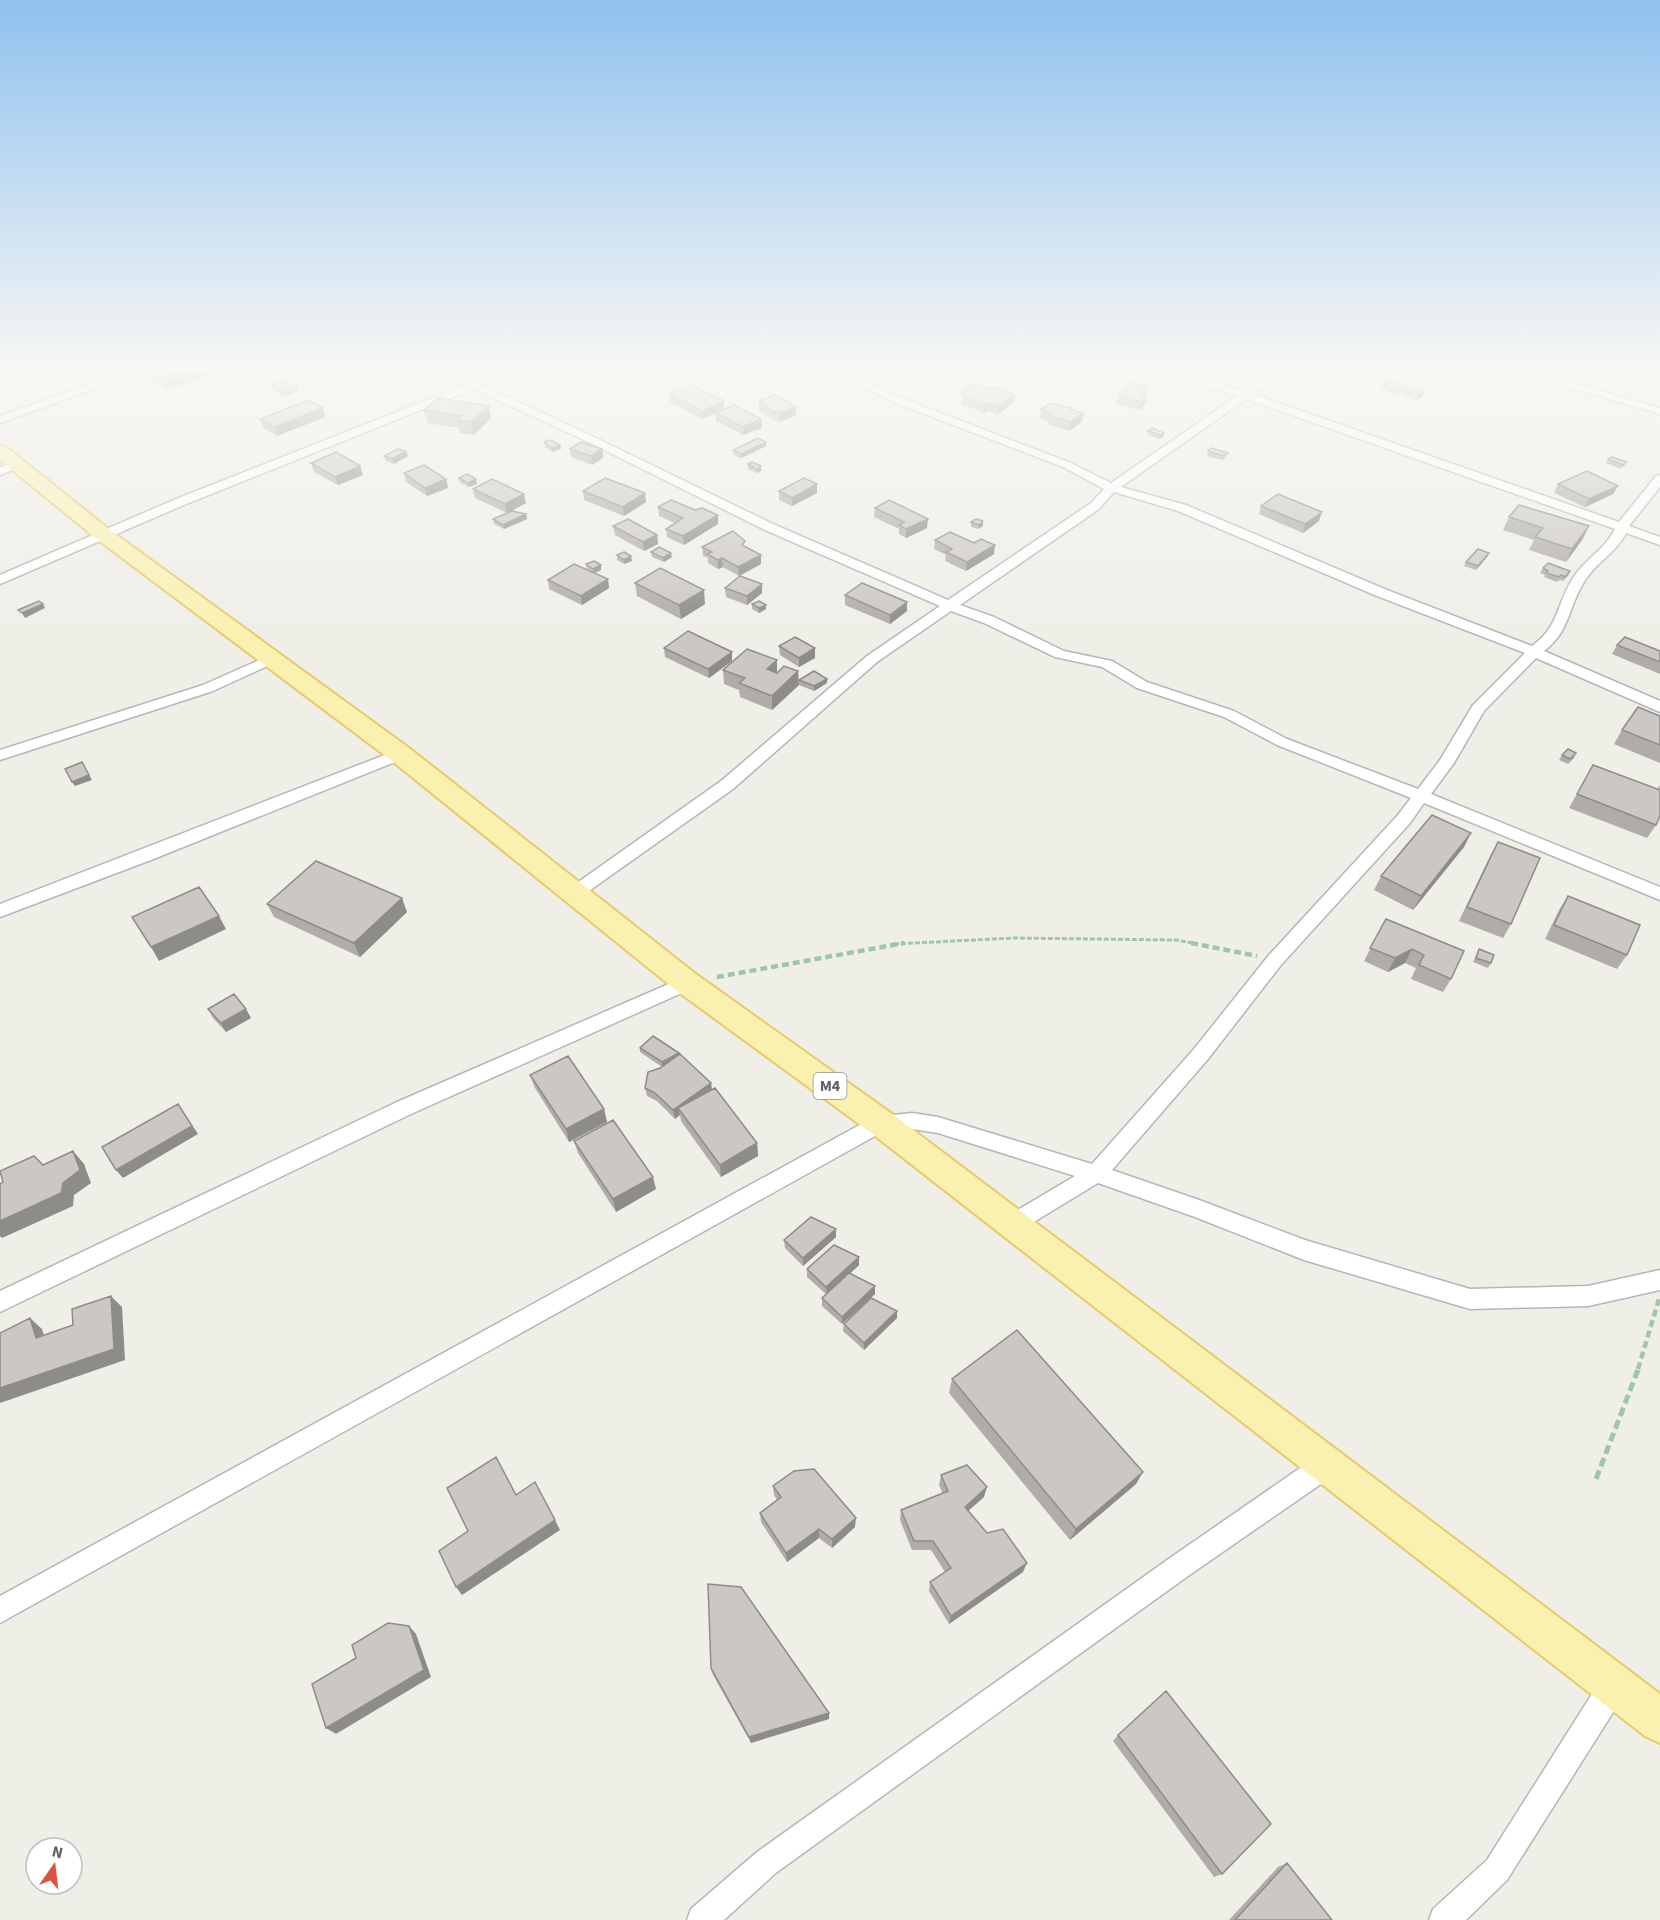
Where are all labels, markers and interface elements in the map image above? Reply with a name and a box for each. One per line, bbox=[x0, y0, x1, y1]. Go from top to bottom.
road number: M4 bbox=[814, 1073, 846, 1099]
north arrow bbox=[24, 1836, 84, 1896]
text: N bbox=[50, 1840, 65, 1864]

